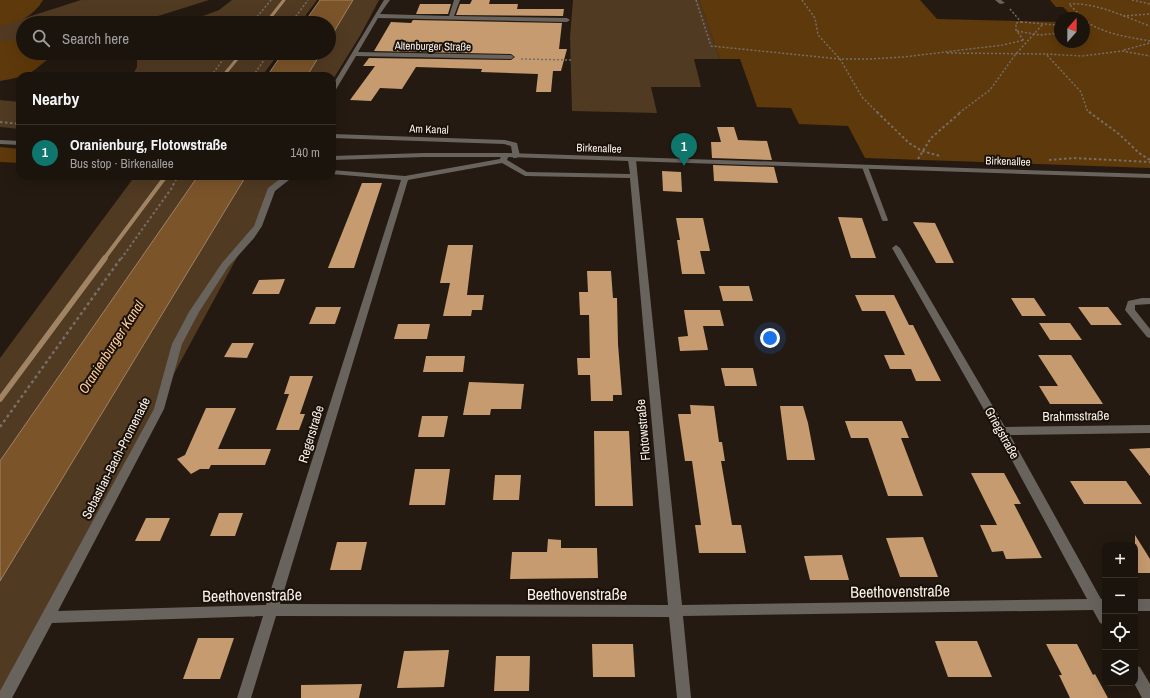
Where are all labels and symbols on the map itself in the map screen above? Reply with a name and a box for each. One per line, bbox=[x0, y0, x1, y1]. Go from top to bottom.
north arrow bbox=[1054, 12, 1090, 48]
street label: Altenburger Straße bbox=[394, 38, 471, 54]
street label: Am Kanal bbox=[408, 121, 449, 137]
pin: 1 bbox=[671, 133, 697, 166]
street label: Birkenallee bbox=[576, 140, 622, 156]
street label: Birkenallee bbox=[985, 153, 1031, 169]
water label: Oranienburger Kanal bbox=[74, 297, 148, 397]
your location bbox=[760, 328, 780, 348]
street label: Sebastian-Bach-Promenade bbox=[78, 394, 154, 522]
street label: Flotowstraße bbox=[632, 399, 654, 461]
street label: Regerstraße bbox=[294, 403, 328, 465]
street label: Griegstraße bbox=[981, 404, 1023, 462]
street label: Brahmsstraße bbox=[1042, 407, 1110, 425]
street label: Beethovenstraße bbox=[850, 579, 950, 603]
street label: Beethovenstraße bbox=[202, 583, 302, 607]
street label: Beethovenstraße bbox=[527, 583, 627, 605]

